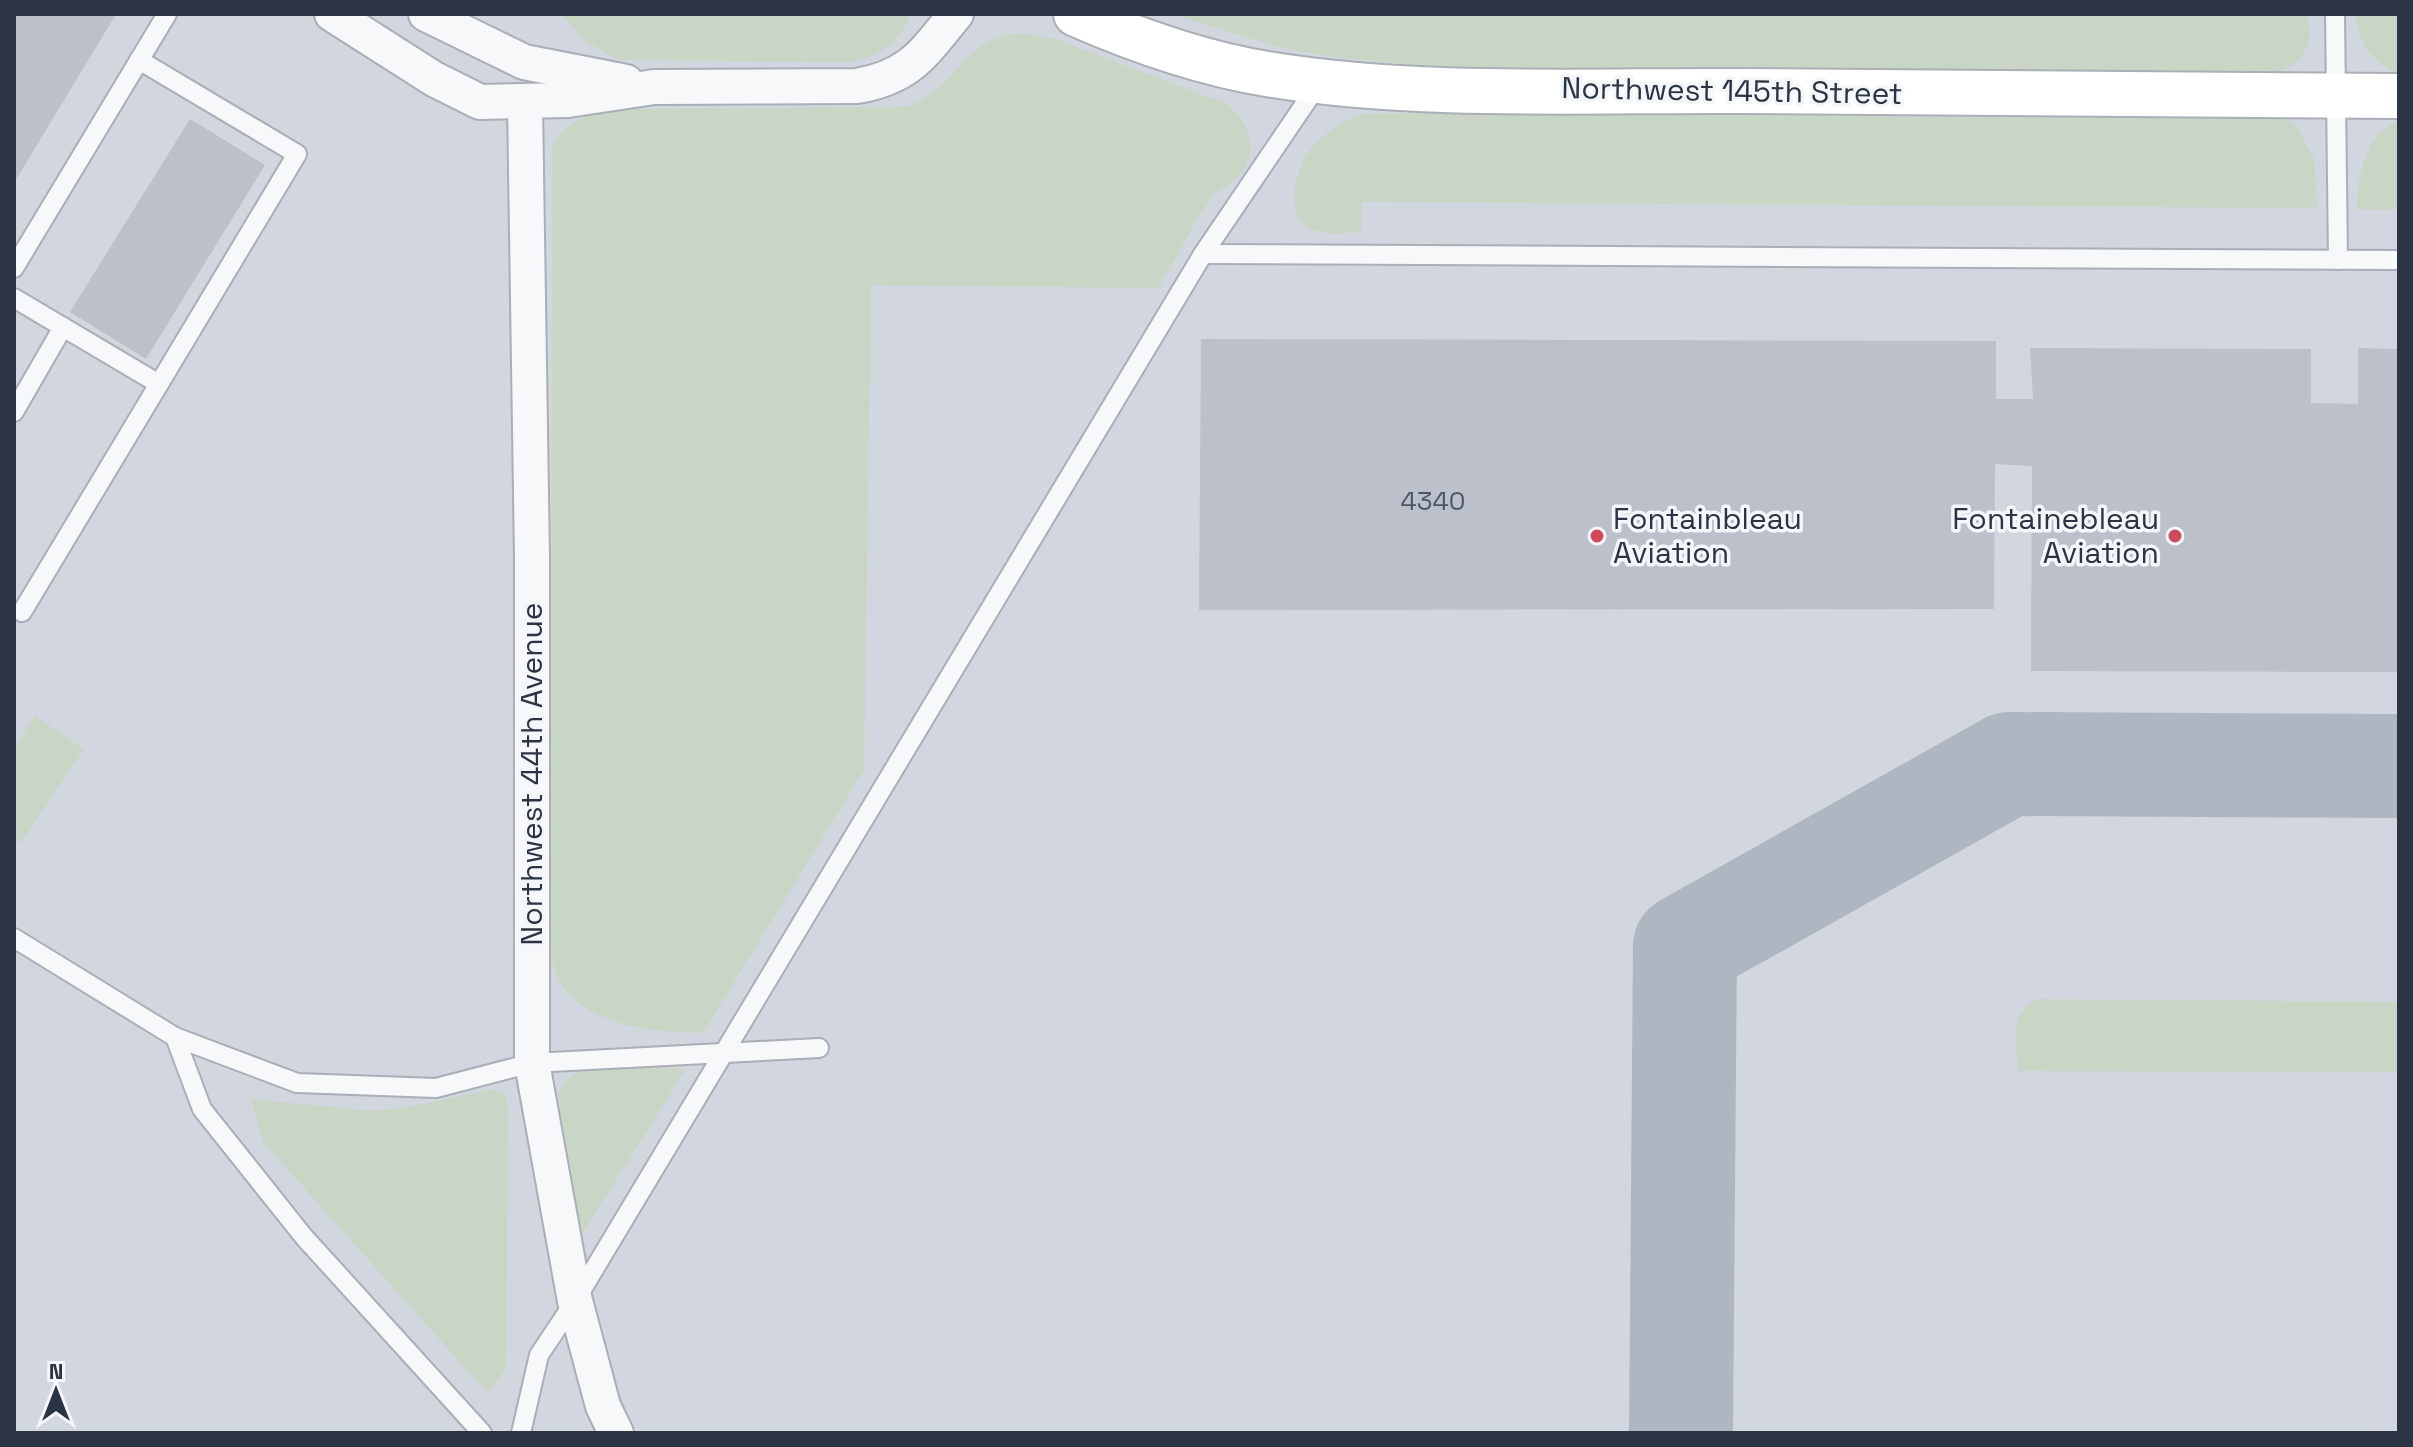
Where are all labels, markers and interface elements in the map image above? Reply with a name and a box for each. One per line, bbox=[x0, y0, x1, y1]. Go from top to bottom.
street label: Northwest 145th Street bbox=[1561, 68, 1903, 113]
house number: 4340 bbox=[1401, 484, 1465, 518]
place label: Fontainbleau Aviation bbox=[1613, 499, 1802, 572]
place label: Fontainebleau Aviation bbox=[1952, 499, 2159, 572]
marker: Fontainbleau Aviation bbox=[1588, 527, 1606, 545]
marker: Fontainebleau Aviation bbox=[2166, 527, 2184, 545]
street label: Northwest 44th Avenue bbox=[512, 602, 551, 946]
north arrow bbox=[16, 1351, 96, 1431]
text: N bbox=[49, 1357, 63, 1385]

